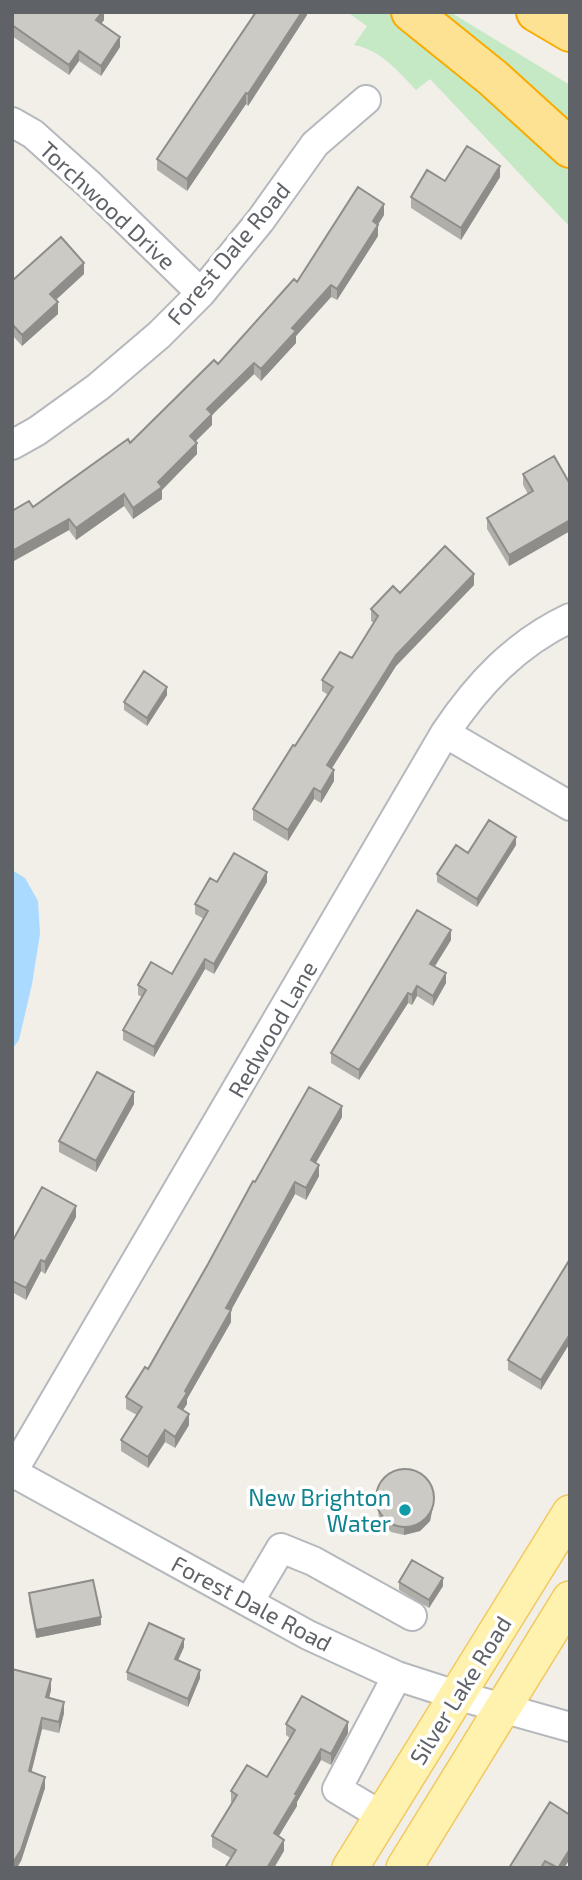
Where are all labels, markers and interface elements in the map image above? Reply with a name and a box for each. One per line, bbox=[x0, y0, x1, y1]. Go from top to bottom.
street label: Torchwood Drive bbox=[34, 135, 182, 275]
street label: Forest Dale Road bbox=[160, 176, 296, 330]
street label: Redwood Lane bbox=[222, 956, 322, 1102]
place label: New Brighton Water bbox=[248, 1483, 391, 1537]
marker: New Brighton Water bbox=[397, 1502, 413, 1518]
street label: Forest Dale Road bbox=[167, 1549, 337, 1657]
street label: Silver Lake Road bbox=[403, 1611, 517, 1769]

